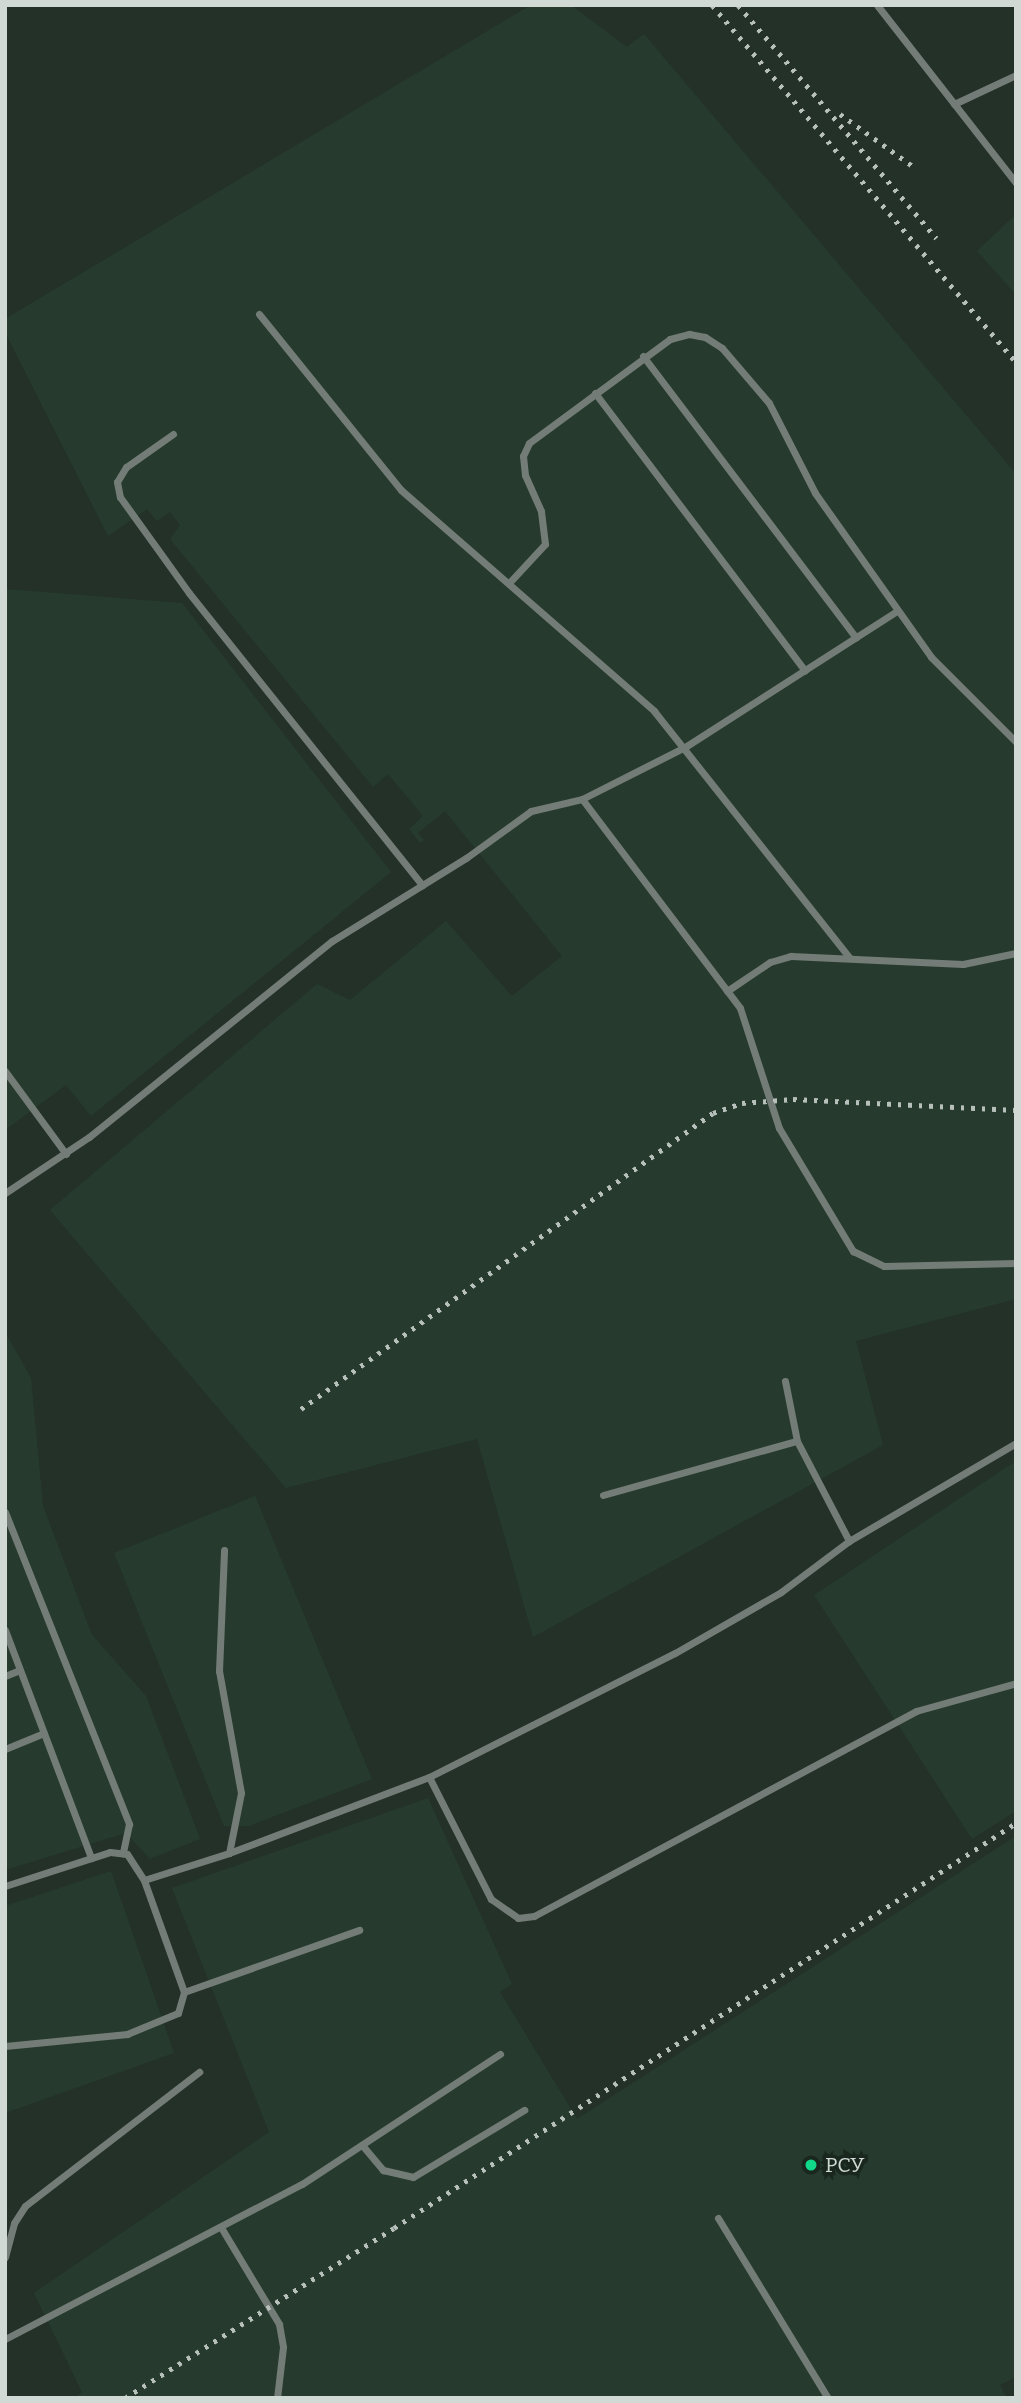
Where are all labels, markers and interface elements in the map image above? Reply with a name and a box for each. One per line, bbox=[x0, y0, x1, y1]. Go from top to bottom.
place label: РСУ bbox=[825, 2152, 865, 2178]
marker: РСУ bbox=[803, 2157, 819, 2173]

